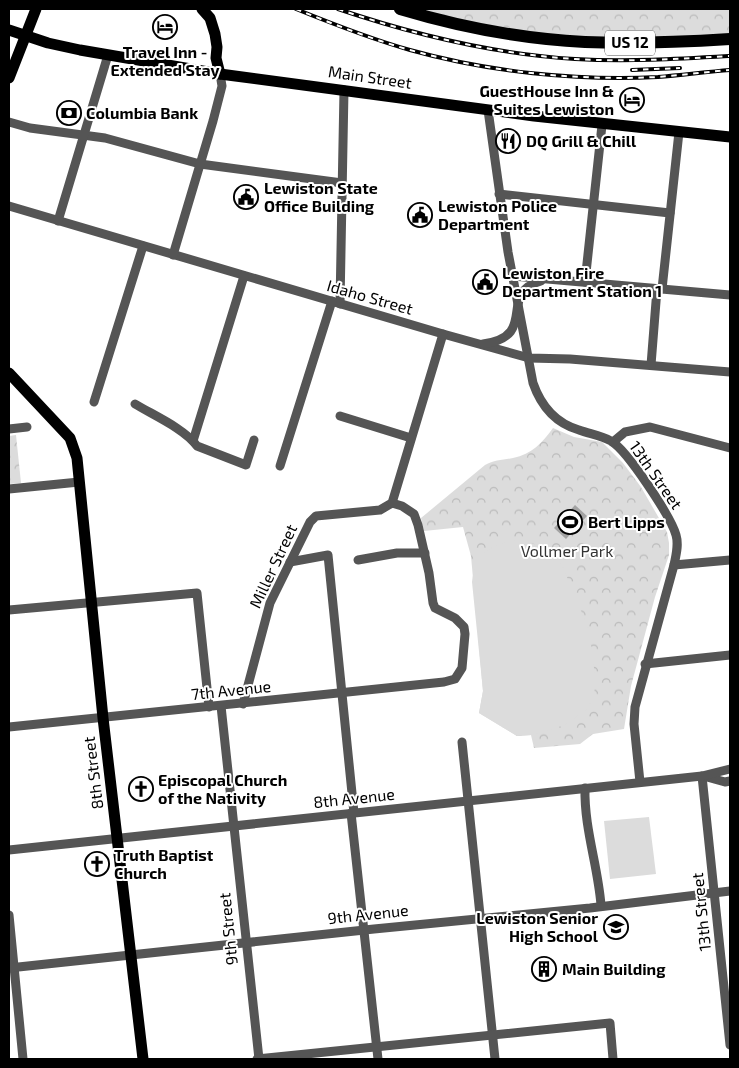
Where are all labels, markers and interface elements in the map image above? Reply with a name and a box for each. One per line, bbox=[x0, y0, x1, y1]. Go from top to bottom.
hotel icon: Travel Inn - Extended Stay bbox=[152, 14, 178, 40]
road number: US 12 bbox=[605, 30, 655, 56]
place label: Travel Inn - Extended Stay bbox=[110, 42, 220, 80]
street label: Main Street bbox=[327, 61, 413, 92]
place label: GuestHouse Inn & Suites Lewiston bbox=[479, 81, 614, 118]
hotel icon: GuestHouse Inn & Suites Lewiston bbox=[619, 87, 645, 113]
bank icon: Columbia Bank bbox=[56, 100, 82, 126]
place label: Columbia Bank bbox=[86, 103, 198, 122]
restaurant icon: DQ Grill & Chill bbox=[495, 128, 521, 154]
place label: DQ Grill & Chill bbox=[526, 131, 637, 151]
place label: Lewiston State Office Building bbox=[264, 178, 378, 215]
public building icon: Lewiston State Office Building bbox=[233, 184, 259, 210]
place label: Lewiston Police Department bbox=[438, 196, 557, 233]
public building icon: Lewiston Police Department bbox=[407, 202, 433, 228]
place label: Lewiston Fire Department Station 1 bbox=[502, 263, 662, 300]
public building icon: Lewiston Fire Department Station 1 bbox=[472, 269, 498, 295]
street label: Idaho Street bbox=[325, 275, 415, 318]
street label: 13th Street bbox=[626, 437, 687, 512]
sports icon: Bert Lipps bbox=[557, 509, 583, 535]
place label: Bert Lipps bbox=[588, 512, 665, 531]
street label: Miller Street bbox=[245, 521, 300, 611]
park label: Vollmer Park bbox=[521, 541, 613, 560]
street label: 7th Avenue bbox=[190, 676, 272, 703]
street label: 8th Street bbox=[79, 736, 106, 811]
place label: Episcopal Church of the Nativity bbox=[158, 770, 287, 808]
church icon: Episcopal Church of the Nativity bbox=[128, 776, 154, 802]
street label: 8th Avenue bbox=[312, 784, 396, 811]
place label: Truth Baptist Church bbox=[114, 845, 214, 882]
church icon: Truth Baptist Church bbox=[84, 851, 110, 877]
street label: 13th Street bbox=[687, 872, 714, 952]
street label: 9th Street bbox=[214, 892, 241, 966]
street label: 9th Avenue bbox=[326, 900, 409, 927]
place label: Lewiston Senior High School bbox=[476, 908, 599, 945]
school or university icon: Lewiston Senior High School bbox=[603, 914, 629, 940]
building icon: Main Building bbox=[531, 956, 557, 982]
place label: Main Building bbox=[562, 959, 666, 978]

